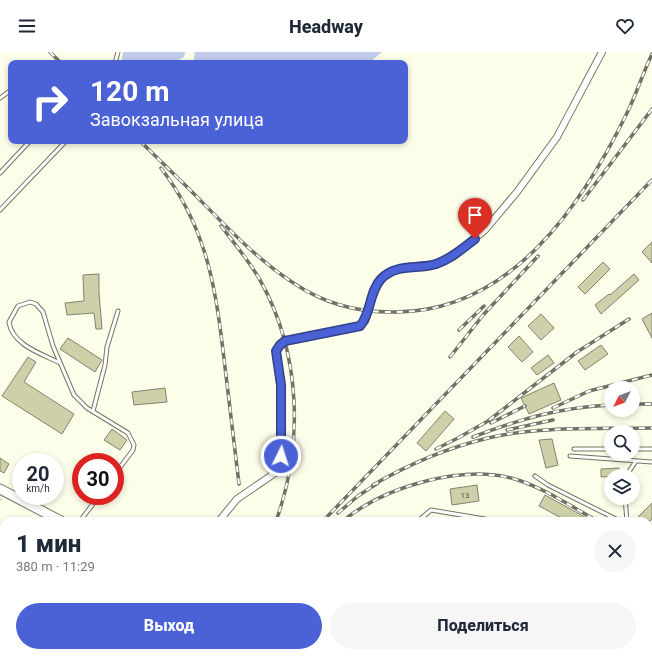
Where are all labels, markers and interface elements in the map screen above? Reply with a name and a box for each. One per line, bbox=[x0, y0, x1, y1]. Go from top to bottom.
icon: menu bbox=[16, 15, 38, 37]
icon: heart bbox=[614, 15, 636, 37]
text: Headway bbox=[289, 16, 363, 37]
text: 120 m bbox=[90, 75, 169, 108]
icon: right bbox=[24, 76, 76, 128]
text: Завокзальная улица bbox=[90, 109, 264, 130]
pin bbox=[458, 198, 492, 239]
icon: arrive bbox=[464, 204, 486, 226]
north arrow bbox=[604, 381, 640, 417]
map controls bbox=[604, 381, 640, 505]
button: search bbox=[604, 425, 640, 461]
position arrow bbox=[260, 435, 302, 477]
speed limit sign: 30 bbox=[72, 453, 124, 505]
text: 20 bbox=[27, 462, 49, 486]
button: layers bbox=[604, 469, 640, 505]
text: km/h bbox=[26, 483, 50, 494]
house number: 13 bbox=[461, 491, 470, 500]
text: 1 мин bbox=[16, 530, 81, 558]
button: close bbox=[594, 530, 636, 572]
text: 380 m · 11:29 bbox=[16, 559, 95, 574]
button: Выход bbox=[16, 603, 322, 649]
button: Поделиться bbox=[330, 603, 636, 649]

